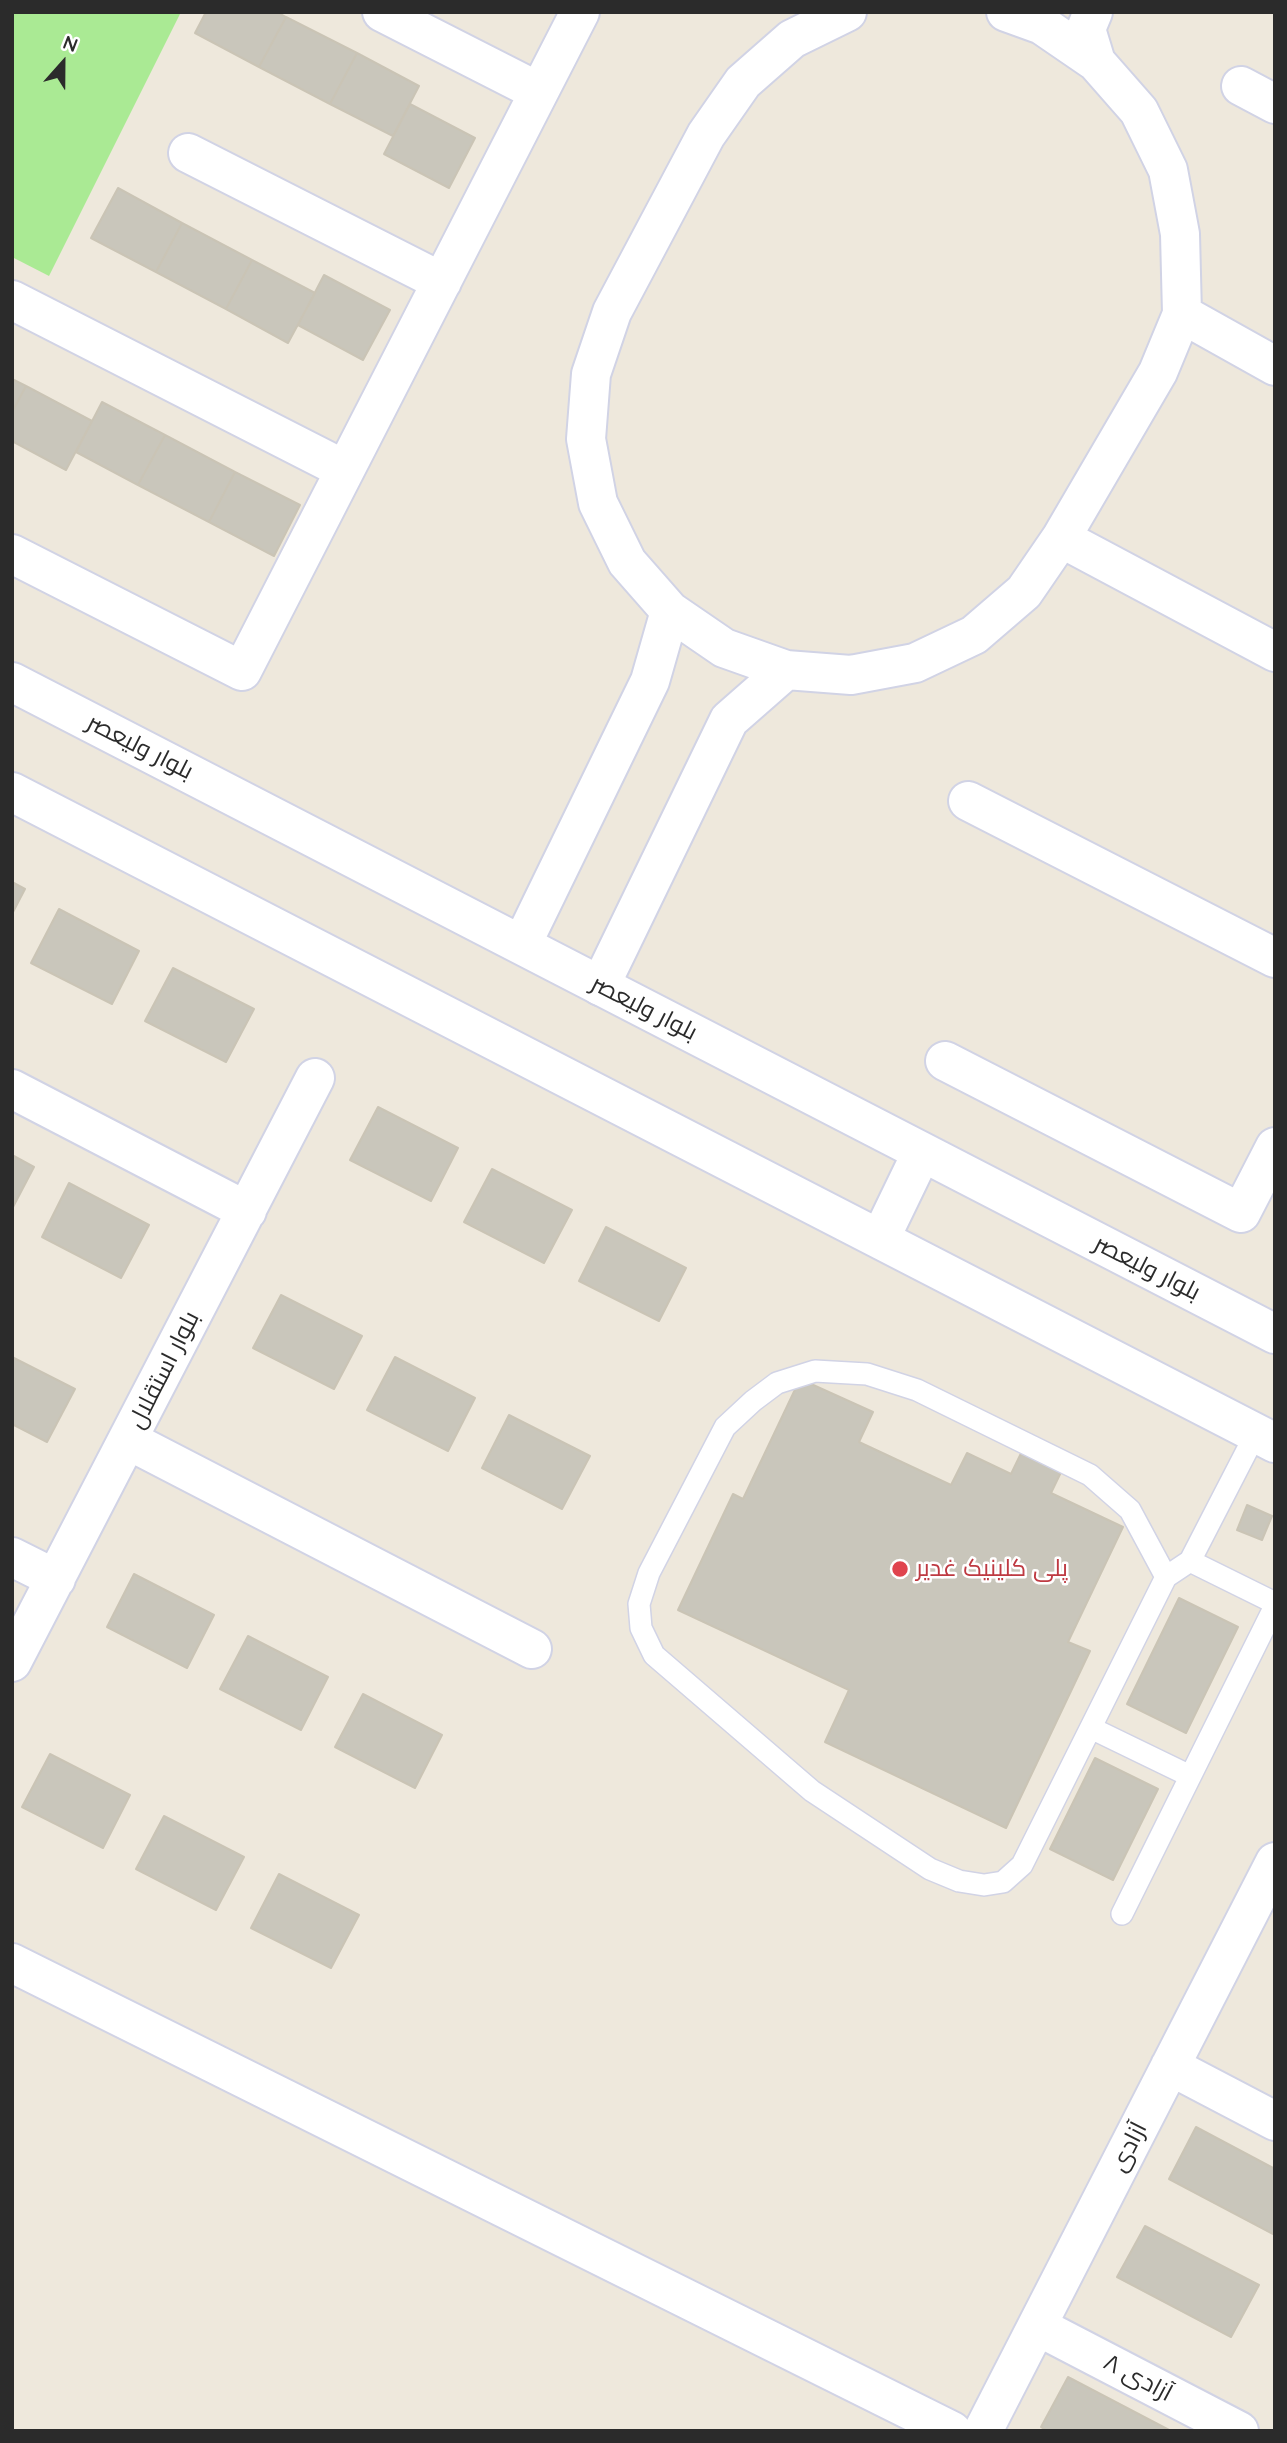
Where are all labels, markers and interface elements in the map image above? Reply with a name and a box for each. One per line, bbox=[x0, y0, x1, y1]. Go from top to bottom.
north arrow bbox=[28, 28, 98, 98]
text: N bbox=[60, 30, 81, 57]
street label: بلوار ولیعصر bbox=[82, 708, 198, 786]
street label: بلوار ولیعصر bbox=[586, 969, 702, 1047]
street label: بلوار ولیعصر bbox=[1089, 1229, 1205, 1307]
street label: بلوار استقلال bbox=[122, 1307, 206, 1433]
place label: پلی کلینیک غدیر bbox=[916, 1555, 1068, 1583]
marker: پلی کلینیک غدیر bbox=[890, 1559, 910, 1579]
street label: آزادی bbox=[1104, 2117, 1154, 2177]
street label: آزادی ۸ bbox=[1099, 2348, 1177, 2408]

